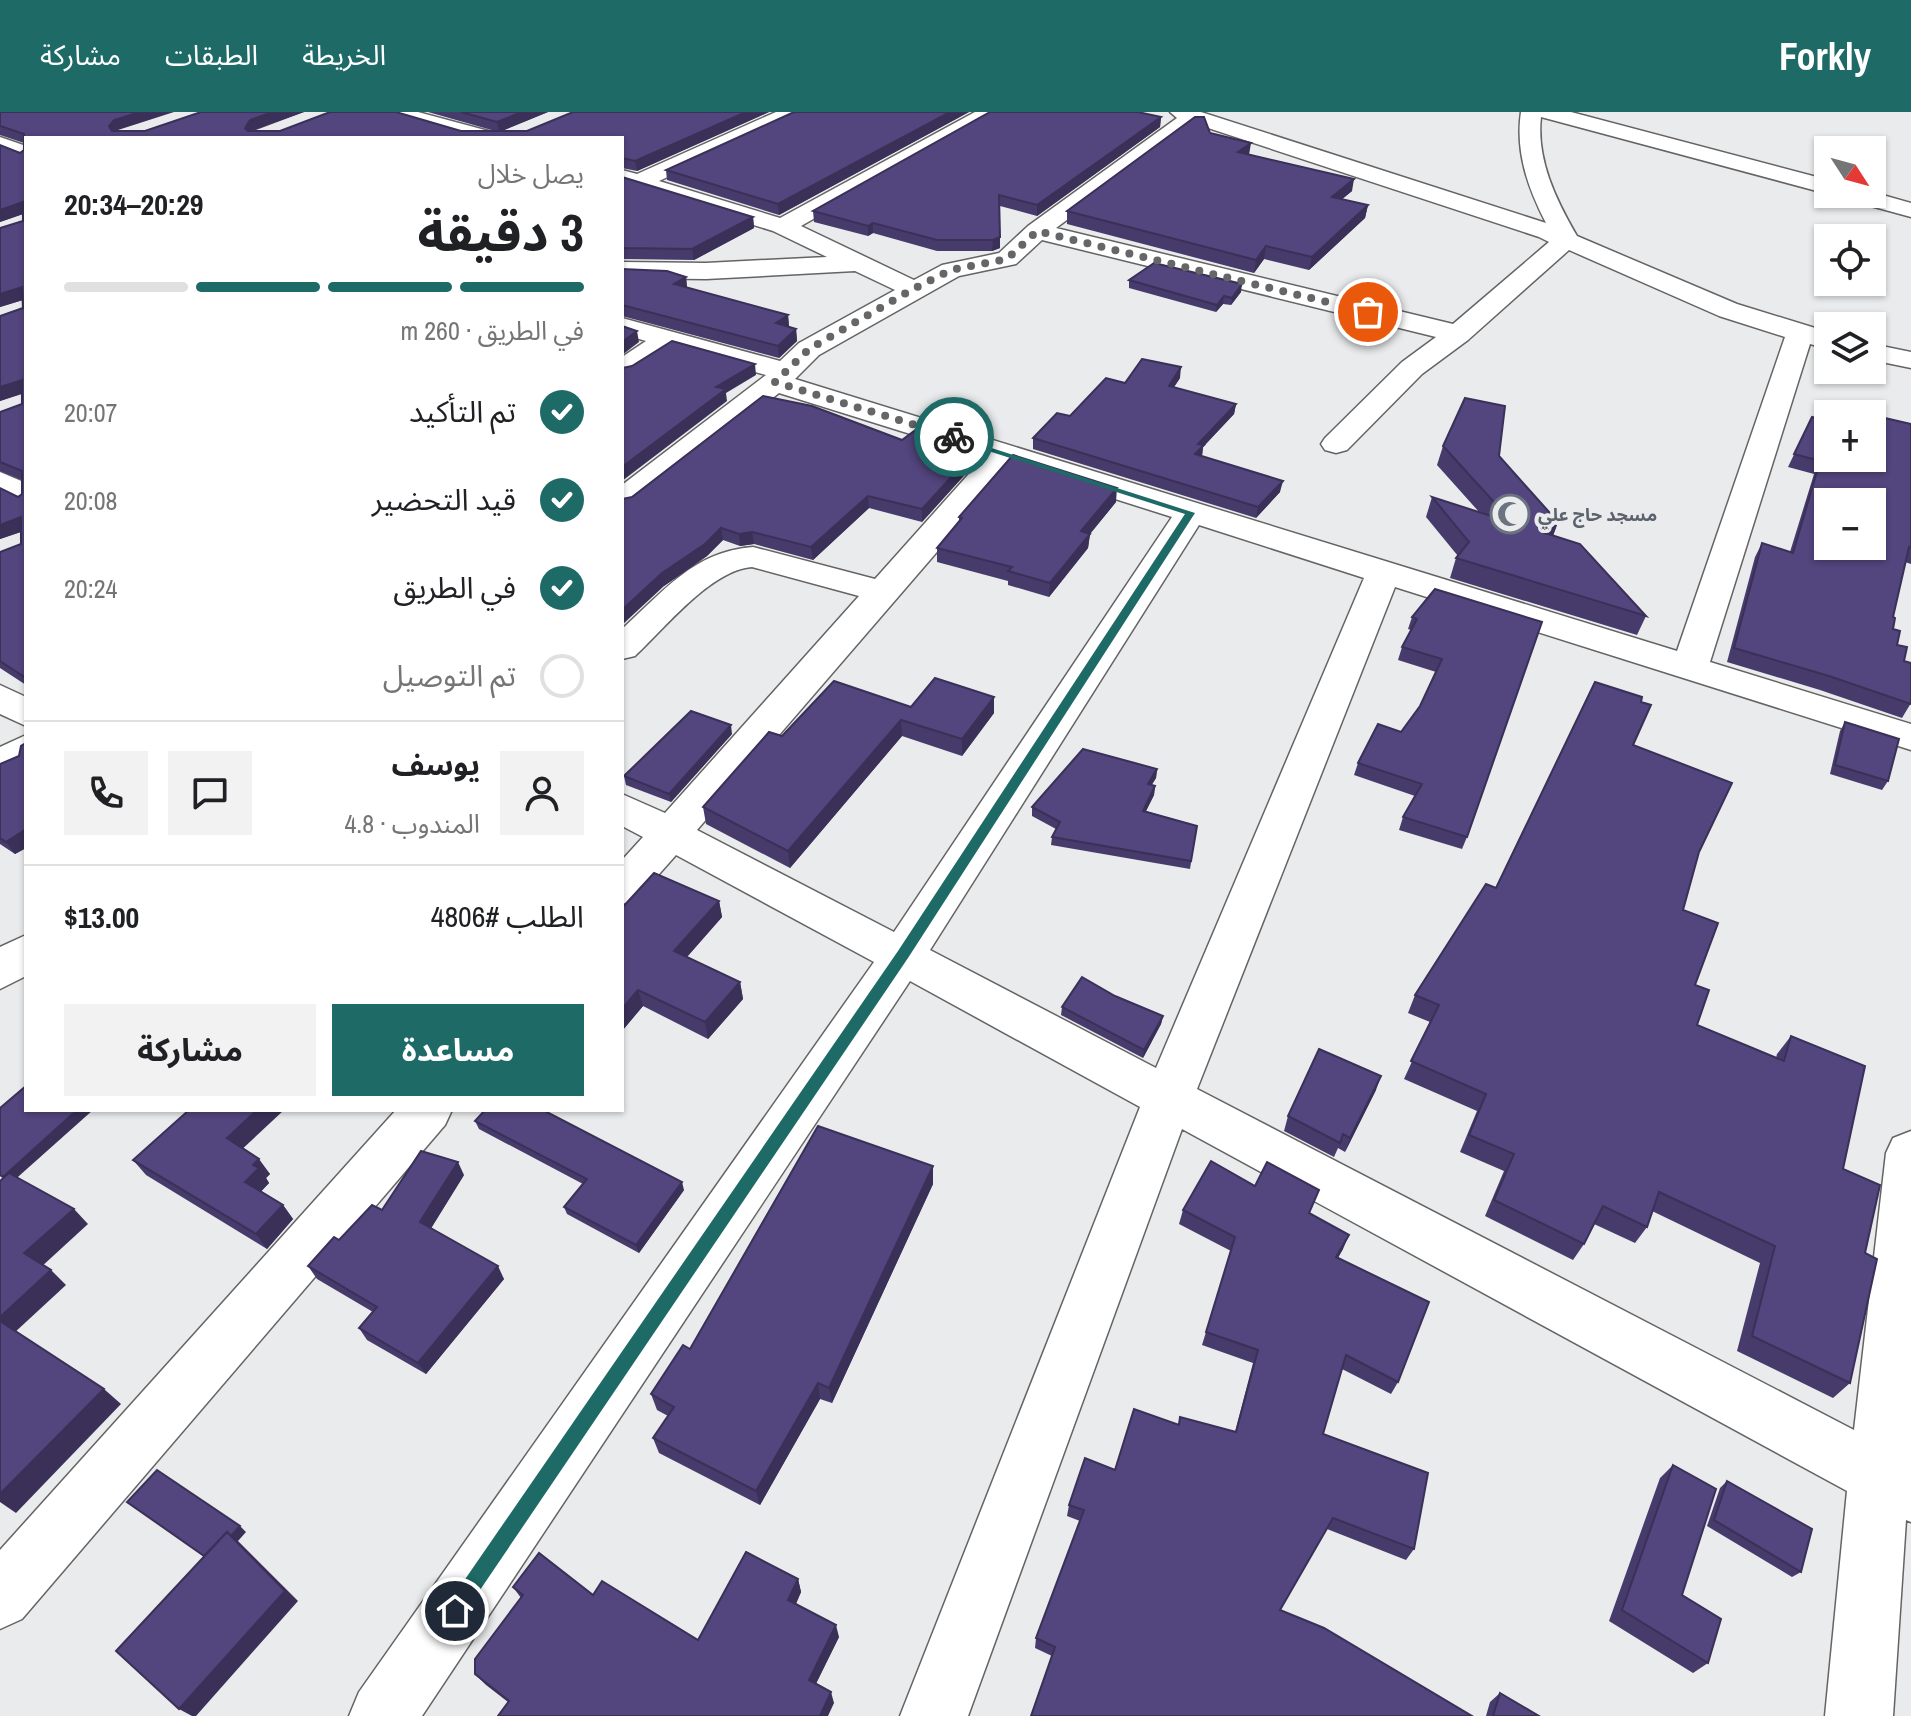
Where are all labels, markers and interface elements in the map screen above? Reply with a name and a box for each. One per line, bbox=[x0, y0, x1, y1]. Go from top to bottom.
text: Forkly bbox=[1779, 31, 1871, 82]
text: مشاركة bbox=[40, 36, 121, 74]
text: الطبقات bbox=[165, 36, 258, 74]
text: الخريطة bbox=[302, 36, 386, 74]
north arrow bbox=[1814, 136, 1886, 208]
map controls bbox=[1814, 136, 1886, 560]
text: يصل خلال bbox=[478, 156, 584, 191]
text: 20:29–20:34 bbox=[64, 184, 204, 224]
text: 3 دقيقة bbox=[418, 197, 584, 267]
button: locate bbox=[1814, 224, 1886, 296]
pin bbox=[1334, 278, 1402, 346]
icon: bag bbox=[1346, 290, 1390, 334]
button: layers bbox=[1814, 312, 1886, 384]
text: في الطريق · 260 m bbox=[401, 313, 584, 348]
icon: check bbox=[540, 390, 584, 434]
text: تم التأكيد bbox=[409, 391, 516, 431]
text: 20:07 bbox=[64, 395, 117, 430]
courier bbox=[914, 397, 994, 477]
button: + bbox=[1814, 400, 1886, 472]
icon: bike bbox=[932, 415, 976, 459]
icon: check bbox=[540, 478, 584, 522]
text: قيد التحضير bbox=[372, 479, 516, 519]
text: 20:08 bbox=[64, 483, 117, 518]
button: − bbox=[1814, 488, 1886, 560]
mosque icon: مسجد حاج علي bbox=[1489, 493, 1531, 535]
place label: مسجد حاج علي bbox=[1538, 502, 1657, 529]
icon: check bbox=[540, 566, 584, 610]
text: في الطريق bbox=[393, 567, 516, 607]
text: 20:24 bbox=[64, 571, 117, 606]
text: تم التوصيل bbox=[383, 655, 516, 695]
text: يوسف bbox=[392, 744, 480, 784]
button: phone bbox=[64, 751, 148, 835]
button: chat bbox=[168, 751, 252, 835]
button: person bbox=[500, 751, 584, 835]
text: المندوب · 4.8 bbox=[344, 806, 480, 841]
text: الطلب #4806 bbox=[431, 896, 584, 936]
text: $13.00 bbox=[64, 897, 139, 937]
button: مشاركة bbox=[64, 1004, 316, 1096]
button: مساعدة bbox=[332, 1004, 584, 1096]
pin bbox=[421, 1577, 489, 1645]
icon: home bbox=[433, 1589, 477, 1633]

